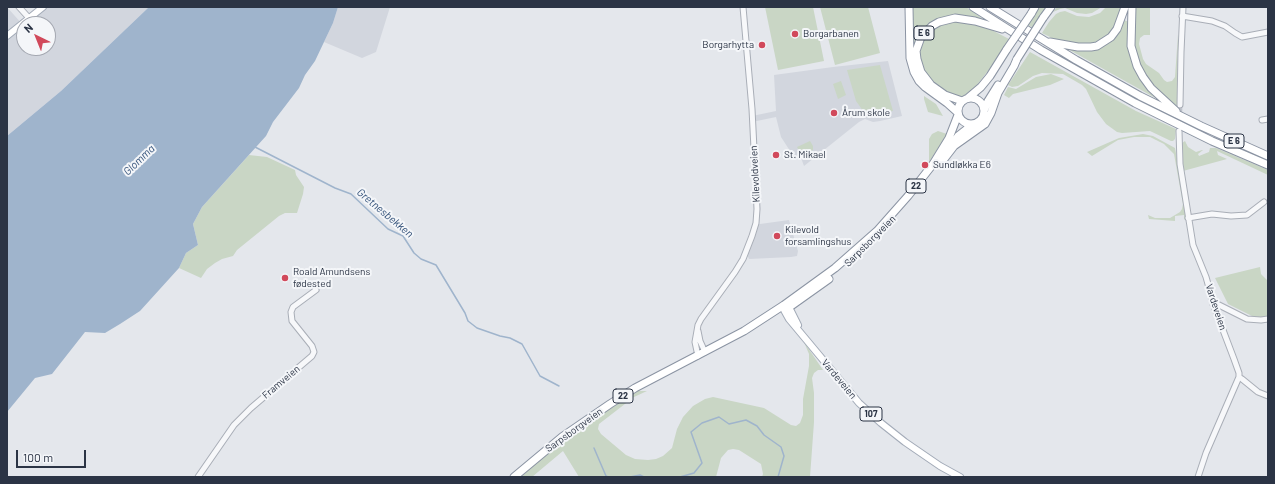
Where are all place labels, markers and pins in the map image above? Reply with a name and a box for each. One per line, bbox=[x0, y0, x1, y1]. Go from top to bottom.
place label: Borgarbanen bbox=[803, 28, 859, 40]
marker: Borgarbanen bbox=[790, 29, 800, 39]
place label: Borgarhytta bbox=[702, 39, 754, 51]
marker: Borgarhytta bbox=[757, 40, 767, 50]
place label: Årum skole bbox=[842, 107, 890, 119]
marker: Årum skole bbox=[829, 108, 839, 118]
place label: St. Mikael bbox=[784, 149, 826, 161]
marker: St. Mikael bbox=[771, 150, 781, 160]
place label: Sundløkka E6 bbox=[933, 159, 991, 171]
marker: Sundløkka E6 bbox=[920, 160, 930, 170]
place label: Kilevold forsamlingshus bbox=[785, 224, 851, 248]
marker: Kilevold forsamlingshus bbox=[772, 231, 782, 241]
place label: Roald Amundsens fødested bbox=[293, 266, 370, 290]
marker: Roald Amundsens fødested bbox=[280, 273, 290, 283]

